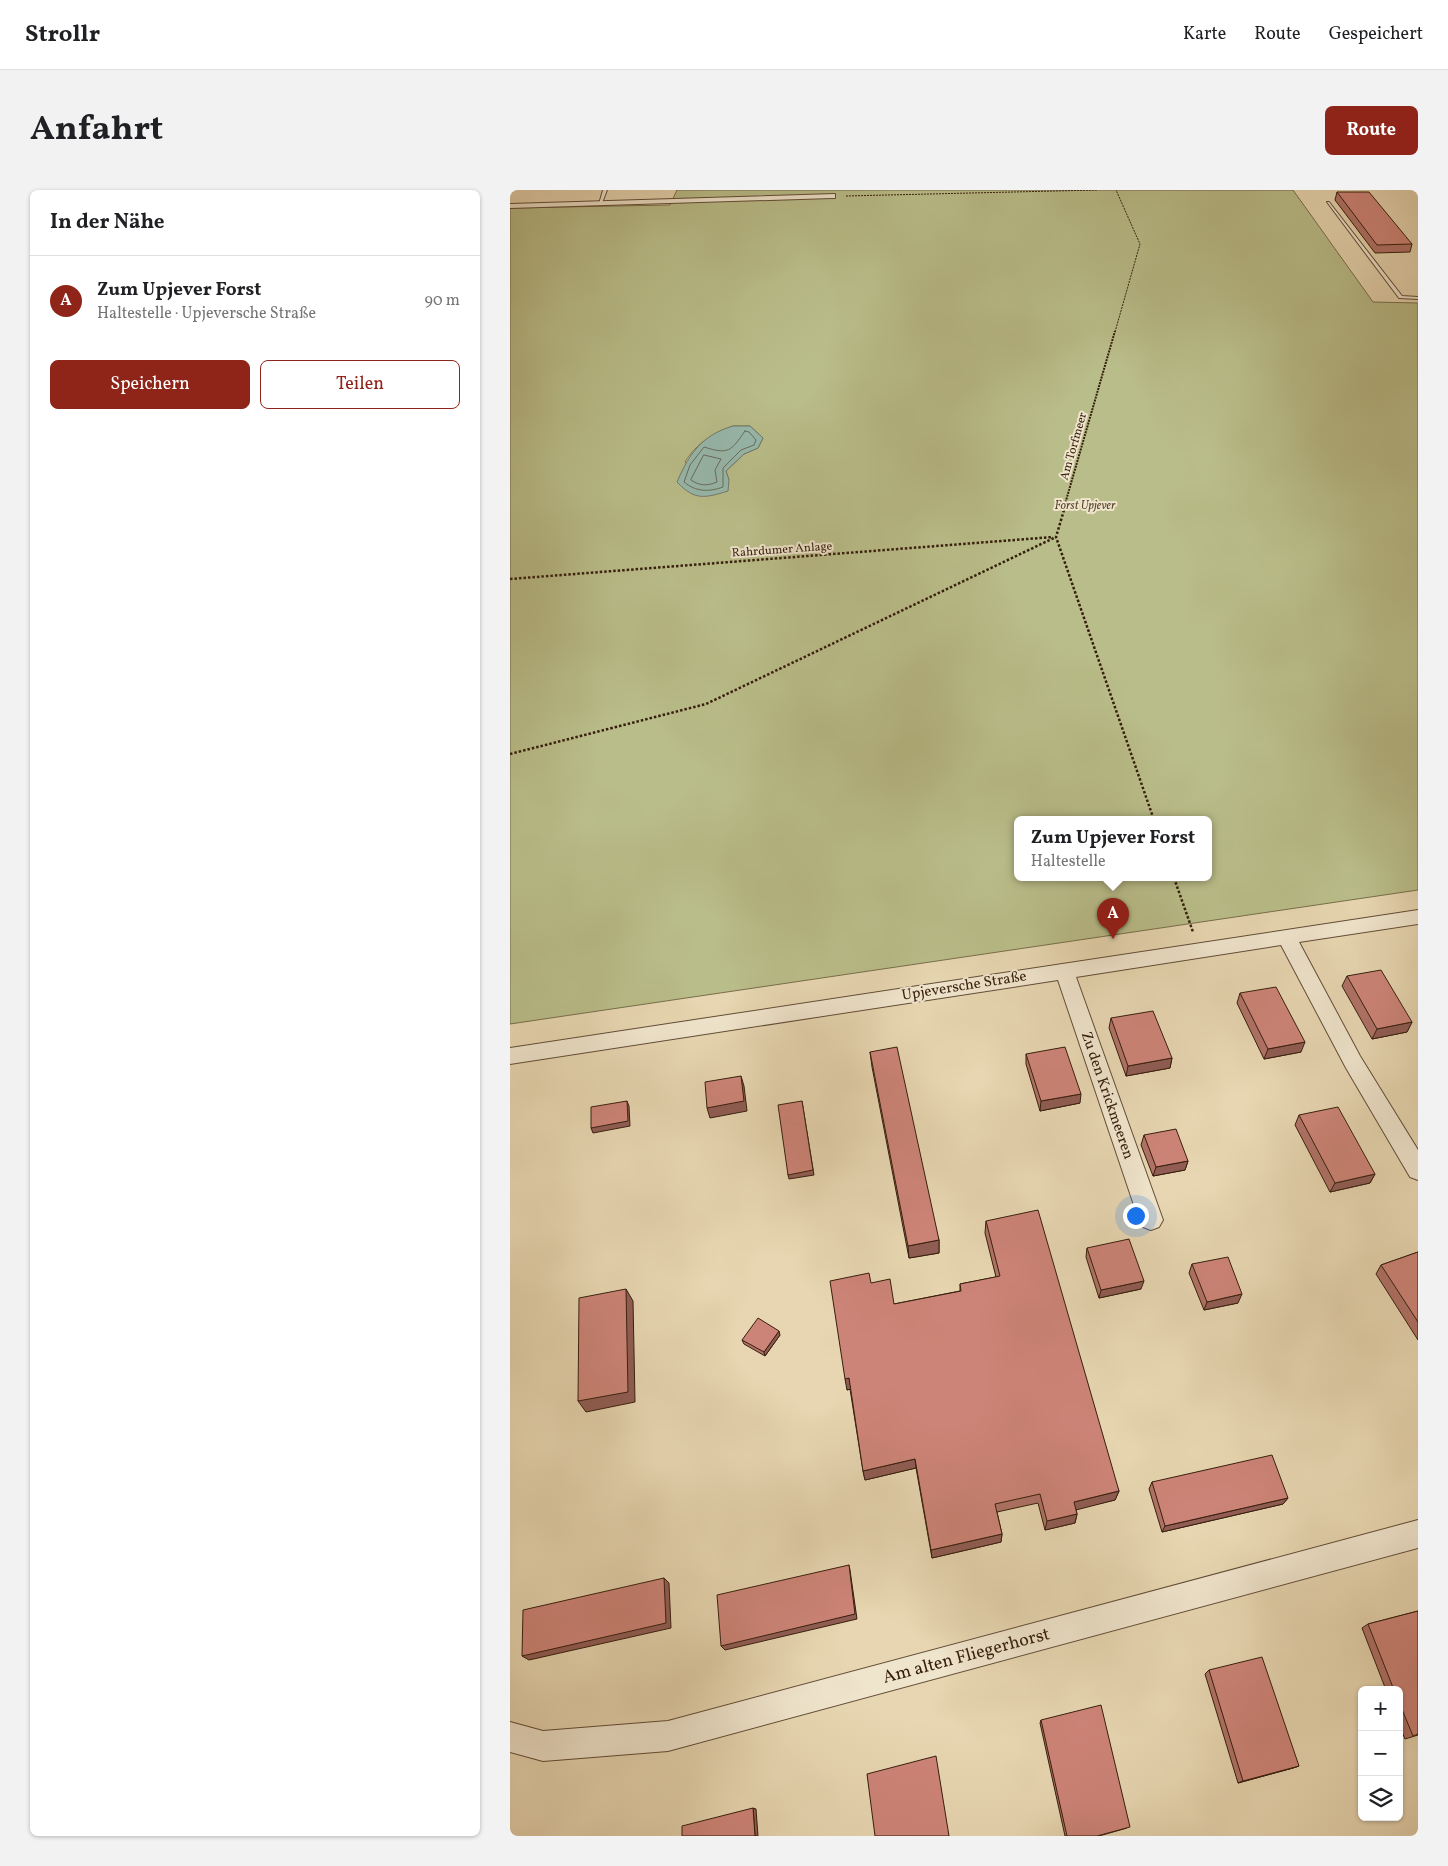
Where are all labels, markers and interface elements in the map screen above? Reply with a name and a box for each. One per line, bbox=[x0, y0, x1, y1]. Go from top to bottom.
text: Strollr bbox=[25, 18, 100, 52]
text: Karte bbox=[1183, 22, 1226, 47]
text: Route bbox=[1254, 22, 1301, 47]
text: Gespeichert bbox=[1329, 22, 1423, 47]
text: Anfahrt bbox=[30, 106, 163, 154]
button: Route bbox=[1325, 106, 1418, 155]
text: In der Nähe bbox=[50, 208, 165, 237]
text: Zum Upjever Forst bbox=[97, 277, 261, 303]
text: A bbox=[60, 290, 72, 312]
text: 90 m bbox=[424, 290, 460, 312]
text: Haltestelle · Upjeversche Straße bbox=[97, 303, 316, 325]
button: Speichern bbox=[50, 360, 250, 409]
button: Teilen bbox=[260, 360, 460, 409]
street label: Am Torfmeer bbox=[1057, 411, 1091, 482]
park label: Forst Upjever bbox=[1054, 498, 1116, 514]
street label: Rahrdumer Anlage bbox=[731, 538, 833, 561]
popup bbox=[1014, 816, 1212, 881]
text: Zum Upjever Forst bbox=[1031, 825, 1195, 851]
text: Haltestelle bbox=[1031, 851, 1106, 873]
pin: A bbox=[1097, 898, 1129, 939]
street label: Upjeversche Straße bbox=[900, 966, 1028, 1007]
street label: Zu den Krickmeeren bbox=[1075, 1029, 1138, 1162]
your location bbox=[1123, 1203, 1149, 1229]
street label: Am alten Fliegerhorst bbox=[880, 1622, 1053, 1691]
map controls bbox=[1358, 1686, 1403, 1821]
button: + bbox=[1358, 1686, 1403, 1731]
button: − bbox=[1358, 1731, 1403, 1776]
button: layers bbox=[1358, 1776, 1403, 1821]

